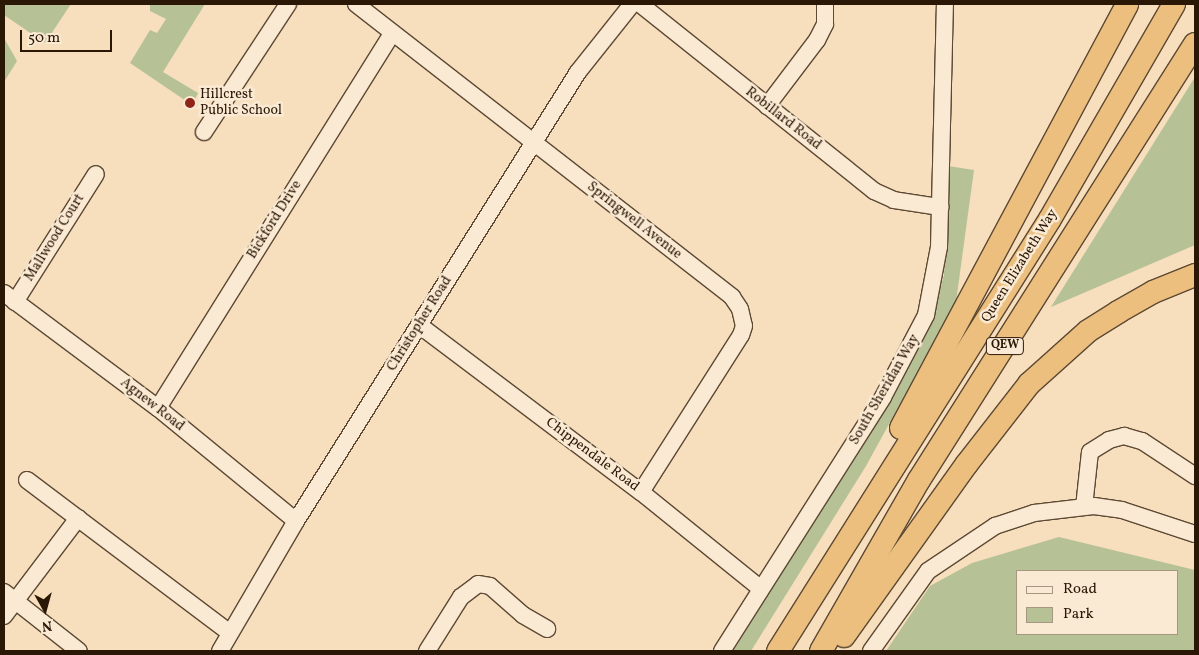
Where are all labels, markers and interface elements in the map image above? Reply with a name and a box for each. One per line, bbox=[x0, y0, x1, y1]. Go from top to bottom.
scale bar bbox=[22, 20, 115, 52]
text: 50 m bbox=[28, 28, 60, 49]
street label: Robillard Road bbox=[742, 84, 824, 154]
place label: Hillcrest Public School bbox=[200, 87, 282, 120]
marker: Hillcrest Public School bbox=[184, 97, 196, 109]
street label: Bickford Drive bbox=[244, 178, 306, 262]
street label: Springwell Avenue bbox=[583, 179, 685, 263]
street label: Mallwood Court bbox=[21, 191, 89, 285]
street label: Queen Elizabeth Way bbox=[978, 206, 1062, 326]
street label: Christopher Road bbox=[384, 273, 456, 375]
street label: South Sheridan Way bbox=[846, 332, 924, 448]
road number: QEW bbox=[985, 336, 1025, 356]
street label: Agnew Road bbox=[116, 375, 188, 435]
street label: Chippendale Road bbox=[542, 414, 642, 496]
legend bbox=[1016, 570, 1179, 635]
text: Road bbox=[1063, 579, 1097, 600]
north arrow bbox=[20, 585, 70, 635]
text: Park bbox=[1063, 604, 1094, 625]
text: N bbox=[41, 615, 53, 635]

